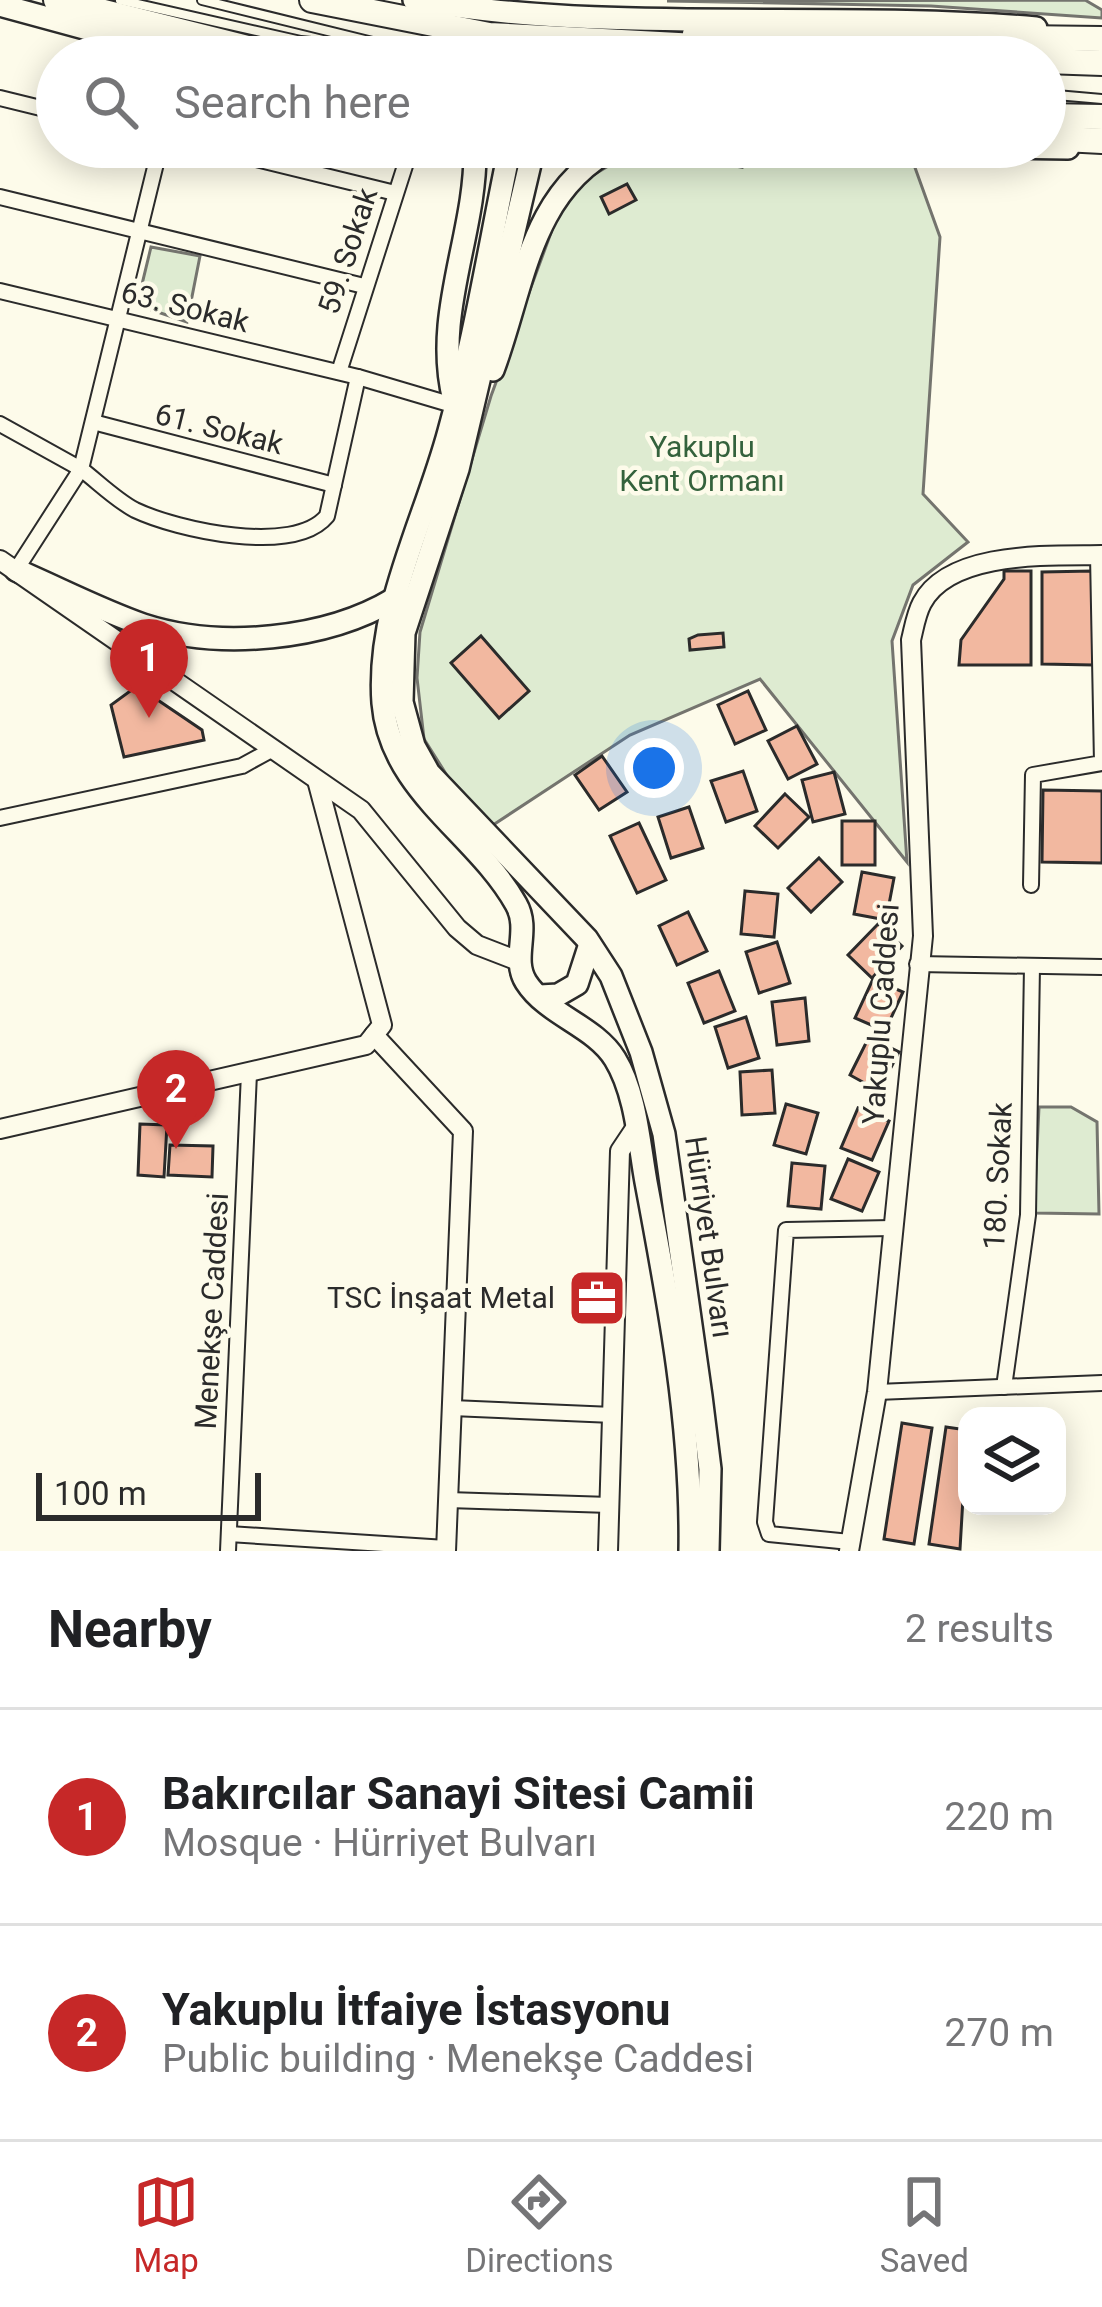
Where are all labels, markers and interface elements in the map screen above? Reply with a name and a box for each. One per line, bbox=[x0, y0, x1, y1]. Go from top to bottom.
search box bbox=[36, 36, 1066, 168]
icon: search bbox=[78, 69, 144, 135]
text: Search here bbox=[174, 76, 411, 129]
street label: 59. Sokak bbox=[311, 183, 385, 318]
street label: 63. Sokak bbox=[117, 274, 254, 339]
street label: 61. Sokak bbox=[151, 396, 288, 461]
park label: Yakuplu Kent Ormanı bbox=[619, 429, 785, 498]
pin: 1 bbox=[110, 619, 188, 718]
your location bbox=[624, 738, 684, 798]
street label: Yakuplu Caddesi bbox=[855, 902, 906, 1126]
pin: 2 bbox=[137, 1050, 215, 1149]
street label: 180. Sokak bbox=[976, 1101, 1019, 1251]
street label: Hürriyet Bulvarı bbox=[678, 1134, 741, 1340]
street label: Menekşe Caddesi bbox=[188, 1192, 235, 1430]
office icon: TSC İnşaat Metal bbox=[566, 1267, 628, 1329]
place label: TSC İnşaat Metal bbox=[327, 1280, 555, 1315]
map controls bbox=[958, 1407, 1066, 1515]
button: layers bbox=[958, 1407, 1066, 1515]
scale bar bbox=[36, 1467, 261, 1520]
text: 100 m bbox=[54, 1474, 147, 1513]
text: Nearby bbox=[48, 1600, 212, 1659]
text: 2 results bbox=[905, 1606, 1054, 1652]
text: Bakırcılar Sanayi Sitesi Camii bbox=[162, 1767, 755, 1820]
text: 1 bbox=[76, 1794, 98, 1840]
text: 220 m bbox=[944, 1794, 1054, 1840]
text: Mosque · Hürriyet Bulvarı bbox=[162, 1820, 597, 1866]
text: Yakuplu İtfaiye İstasyonu bbox=[162, 1983, 671, 2036]
text: 2 bbox=[76, 2010, 98, 2056]
text: 270 m bbox=[944, 2010, 1054, 2056]
text: Public building · Menekşe Caddesi bbox=[162, 2036, 754, 2082]
tab: Map bbox=[133, 2169, 199, 2280]
tab: Directions bbox=[465, 2169, 614, 2280]
tab: Saved bbox=[880, 2169, 969, 2280]

